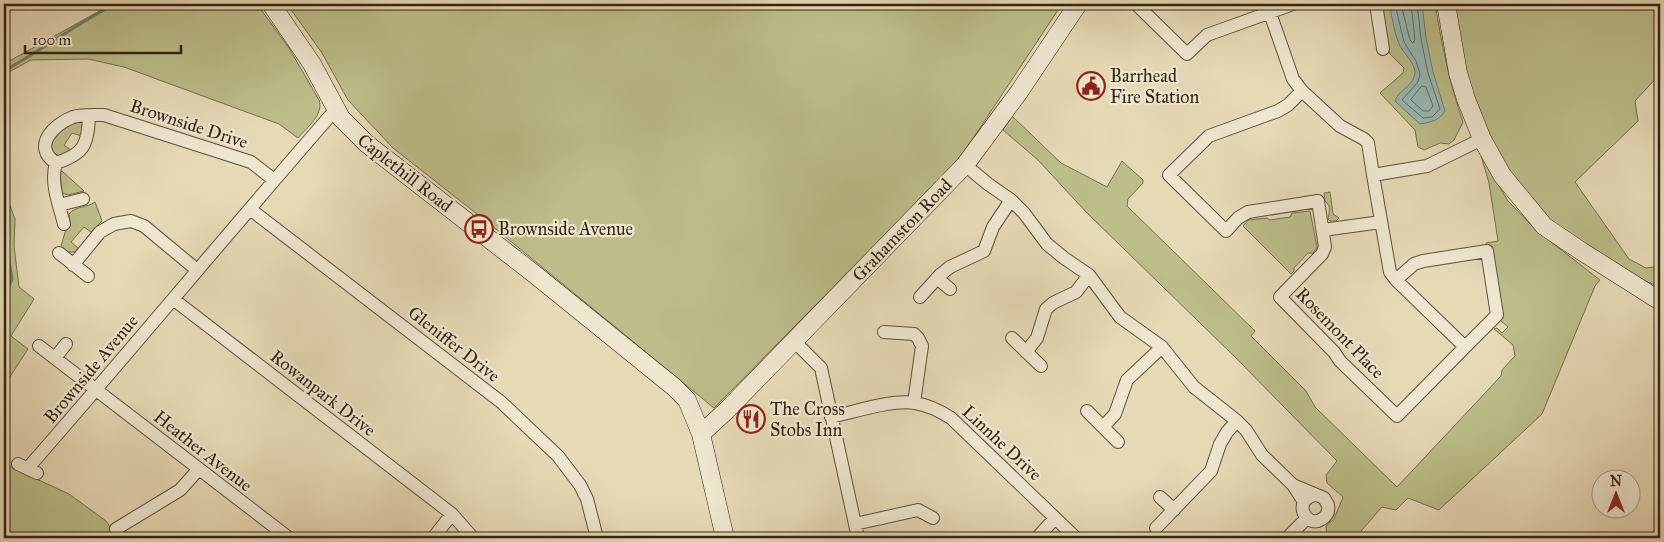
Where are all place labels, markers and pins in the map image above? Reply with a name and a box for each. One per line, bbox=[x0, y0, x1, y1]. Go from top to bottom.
place label: Barrhead Fire Station bbox=[1110, 65, 1199, 108]
public building icon: Barrhead Fire Station bbox=[1076, 71, 1106, 101]
bus stop icon: Brownside Avenue bbox=[464, 214, 494, 244]
place label: Brownside Avenue bbox=[498, 218, 633, 240]
place label: The Cross Stobs Inn bbox=[770, 398, 845, 441]
restaurant icon: The Cross Stobs Inn bbox=[736, 404, 766, 434]

